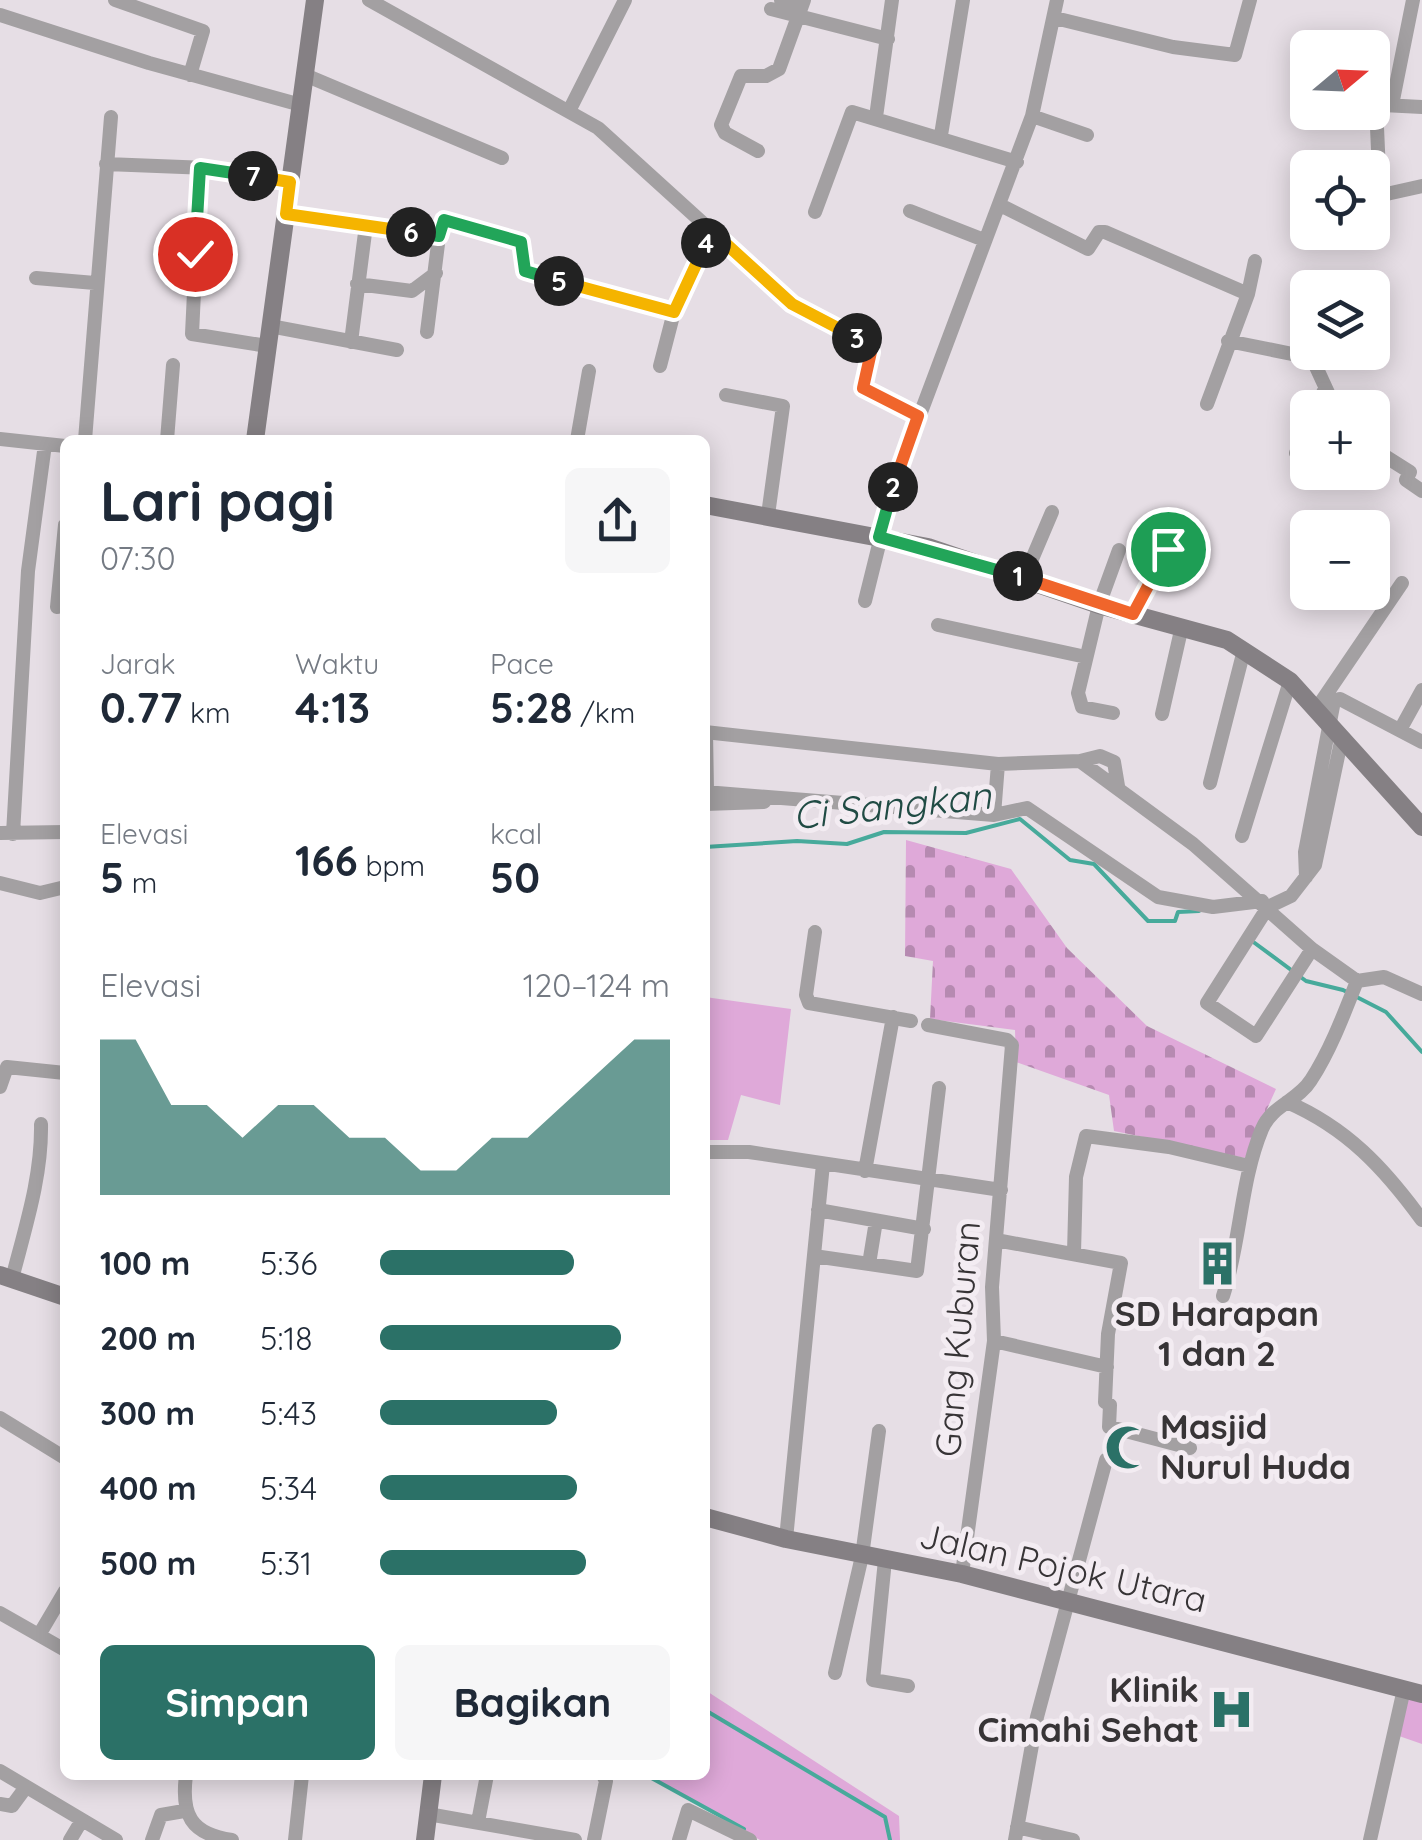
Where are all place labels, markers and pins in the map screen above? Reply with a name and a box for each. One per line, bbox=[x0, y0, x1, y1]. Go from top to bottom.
pin: 7 bbox=[228, 151, 278, 201]
pin: 6 bbox=[386, 207, 436, 257]
pin bbox=[153, 212, 238, 297]
pin: 4 bbox=[681, 218, 731, 268]
pin: 5 bbox=[534, 256, 584, 306]
pin: 3 bbox=[832, 313, 882, 363]
pin: 2 bbox=[868, 462, 918, 512]
pin bbox=[1126, 507, 1211, 592]
pin: 1 bbox=[993, 551, 1043, 601]
building icon: SD Harapan 1 dan 2 bbox=[1193, 1240, 1241, 1288]
place label: SD Harapan 1 dan 2 bbox=[1115, 1291, 1319, 1375]
place label: Masjid Nurul Huda bbox=[1160, 1404, 1351, 1488]
mosque icon: Masjid Nurul Huda bbox=[1103, 1423, 1151, 1471]
place label: Klinik Cimahi Sehat bbox=[978, 1667, 1199, 1751]
hospital icon: Klinik Cimahi Sehat bbox=[1208, 1686, 1256, 1734]

